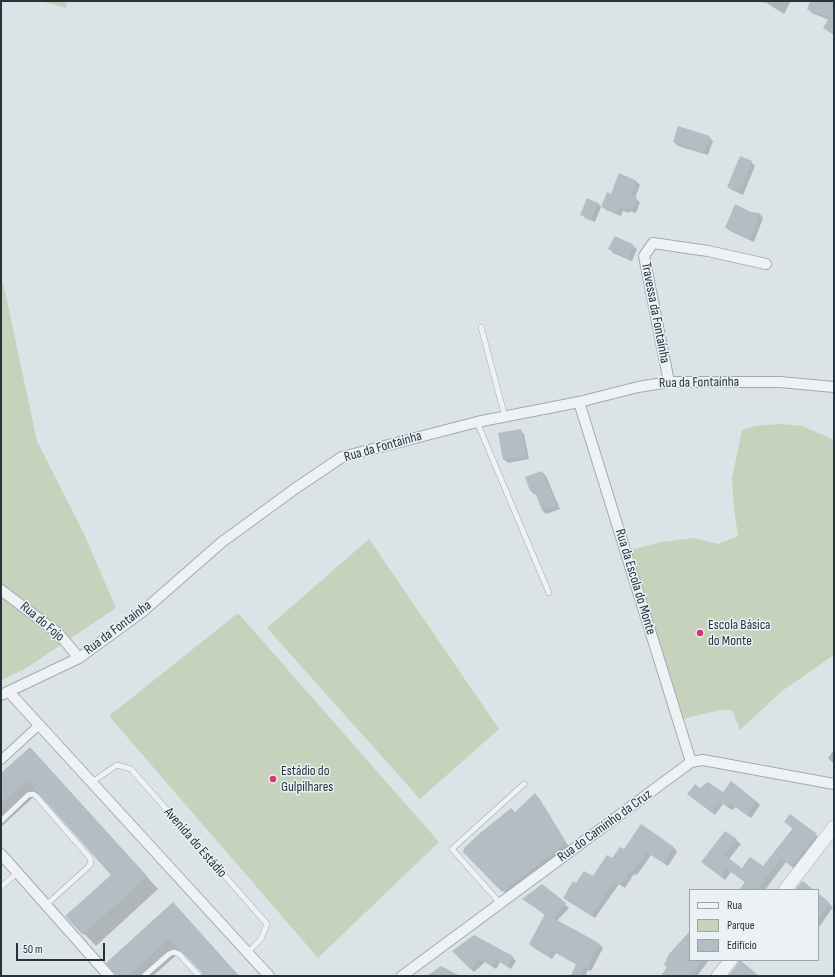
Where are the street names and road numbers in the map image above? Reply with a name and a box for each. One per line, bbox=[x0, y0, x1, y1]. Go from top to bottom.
street label: Travessa da Fontaínha bbox=[637, 261, 673, 365]
street label: Rua da Fontaínha bbox=[659, 374, 739, 392]
street label: Rua da Fontaínha bbox=[342, 428, 424, 466]
street label: Rua da Escola do Monte bbox=[611, 527, 659, 637]
street label: Rua da Fontaínha bbox=[81, 597, 155, 659]
street label: Rua do Fojo bbox=[16, 599, 68, 645]
street label: Rua do Caminho da Cruz bbox=[555, 786, 655, 866]
street label: Avenida do Estádio bbox=[160, 805, 230, 881]

